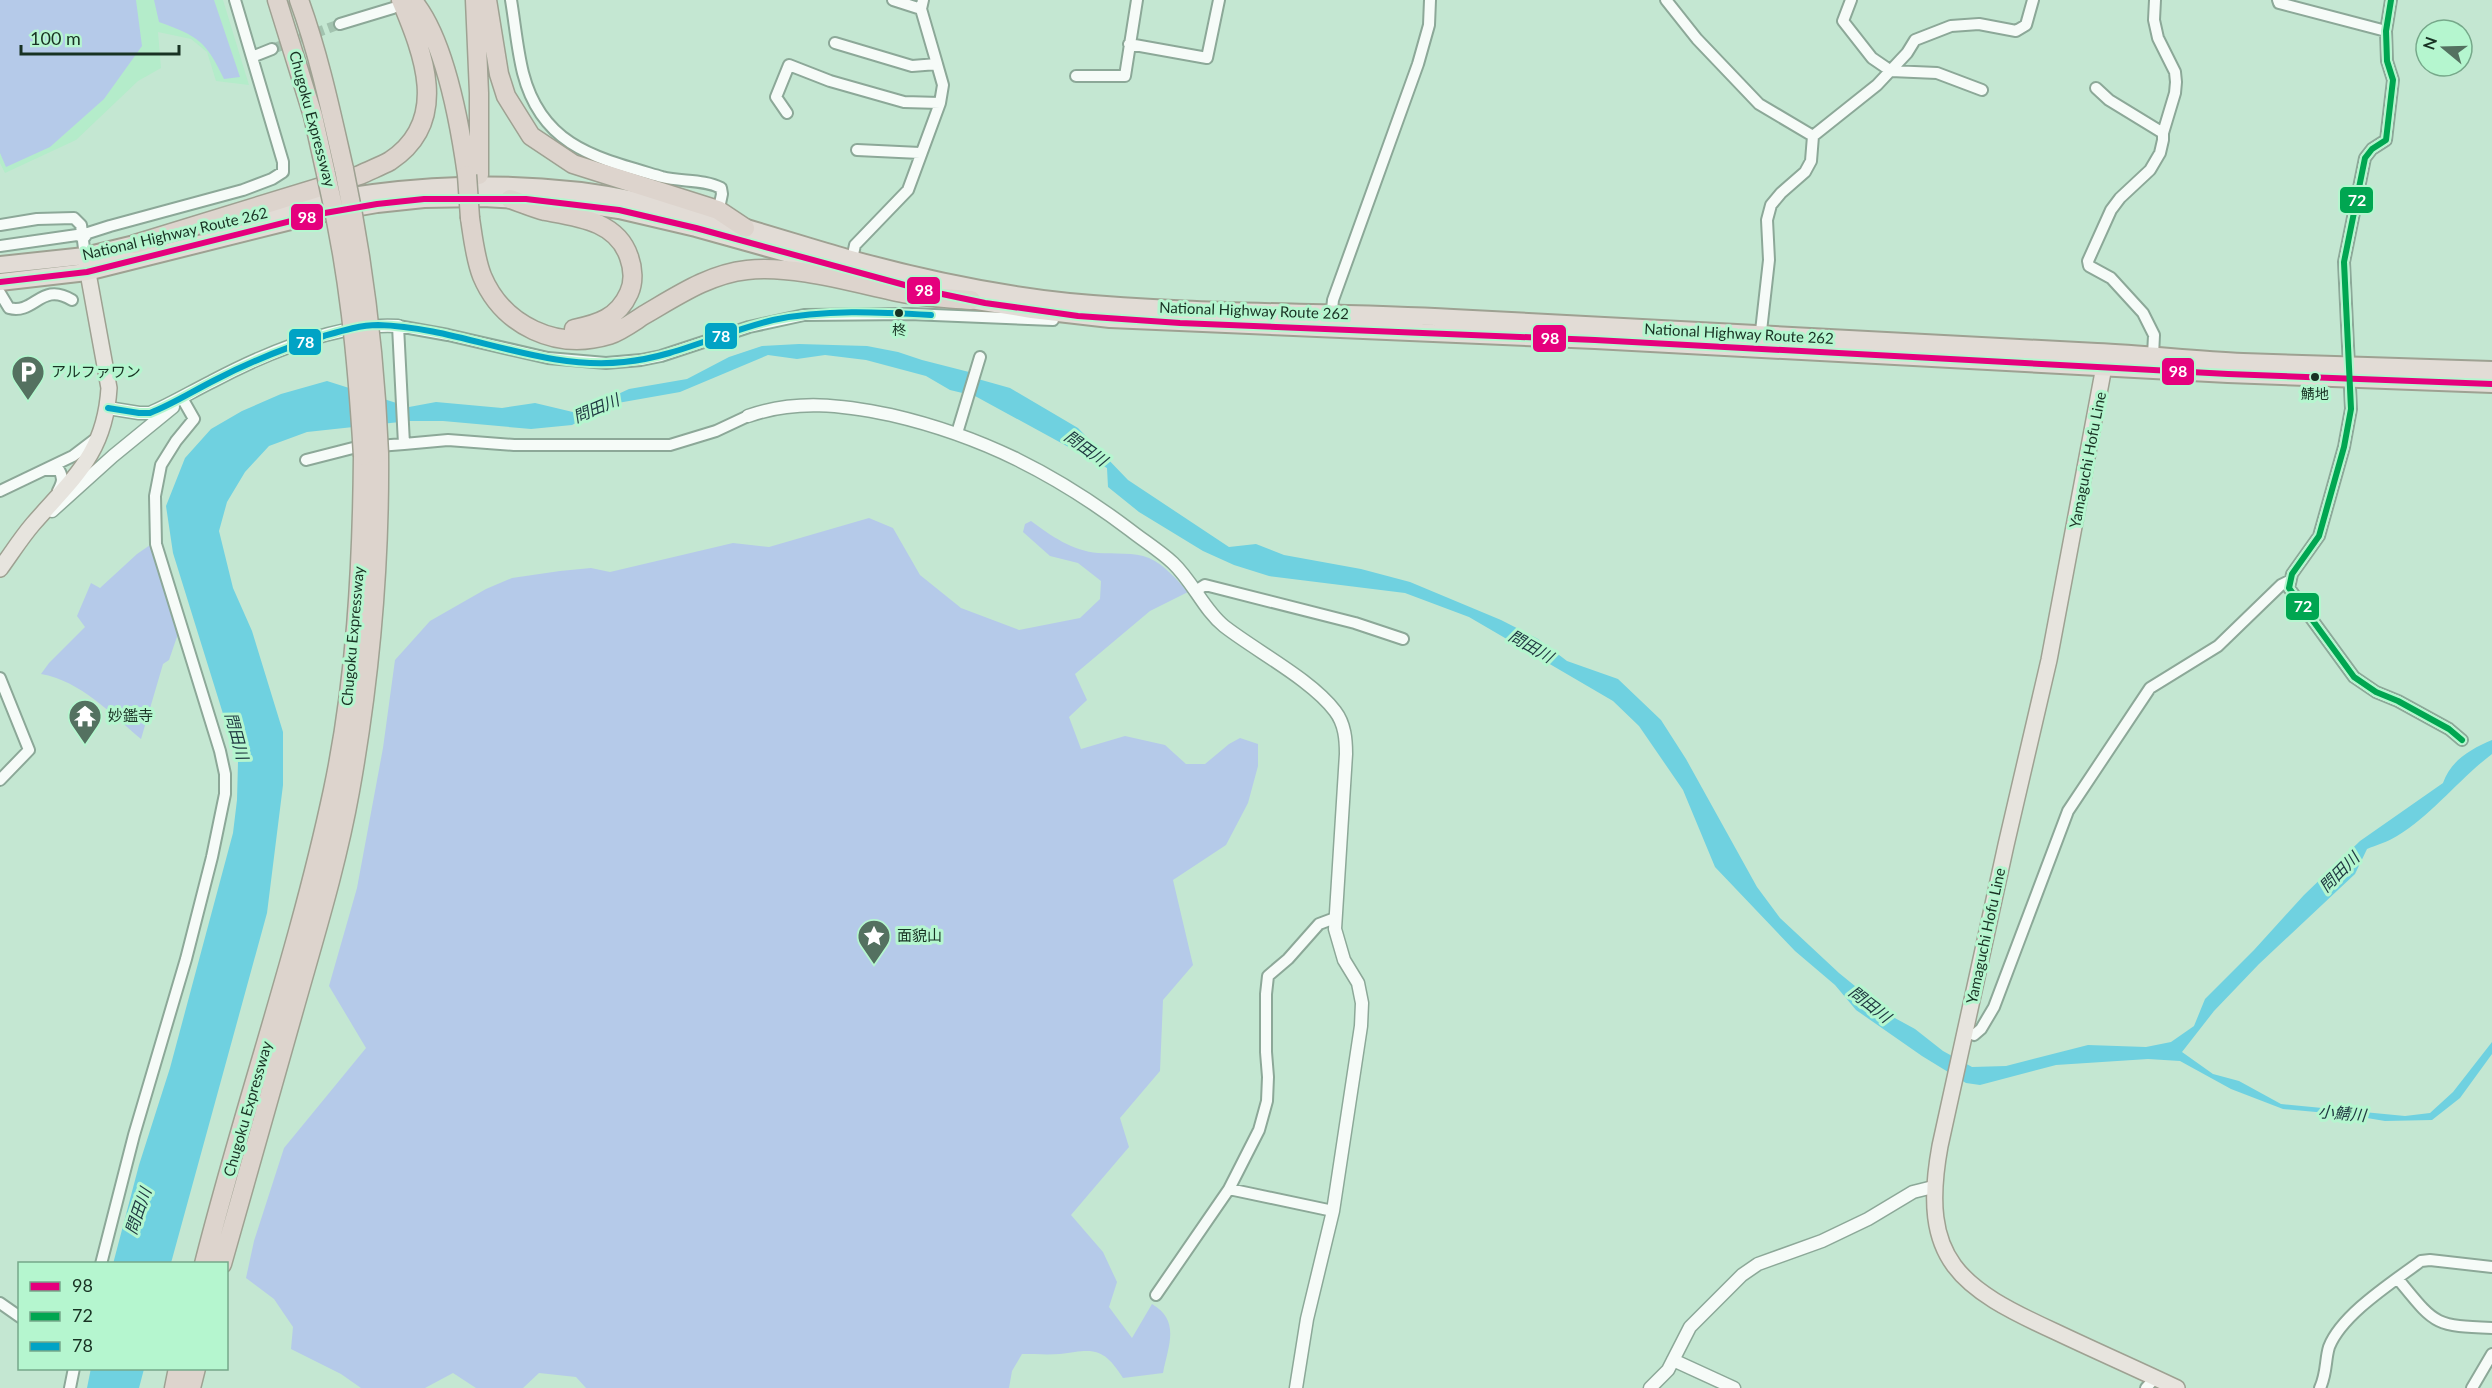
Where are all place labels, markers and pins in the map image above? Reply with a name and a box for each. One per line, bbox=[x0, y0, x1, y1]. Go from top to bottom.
marker: 柊 bbox=[893, 307, 905, 319]
place label: 柊 bbox=[892, 321, 906, 338]
parking icon: アルファワン bbox=[10, 354, 46, 401]
place label: アルファワン bbox=[51, 362, 141, 380]
marker: 鯖地 bbox=[2309, 371, 2321, 383]
place label: 鯖地 bbox=[2301, 385, 2329, 402]
temple icon: 妙鑑寺 bbox=[67, 698, 103, 745]
place label: 妙鑑寺 bbox=[108, 706, 153, 724]
place icon: 面貌山 bbox=[856, 918, 892, 965]
place label: 面貌山 bbox=[897, 926, 942, 944]

